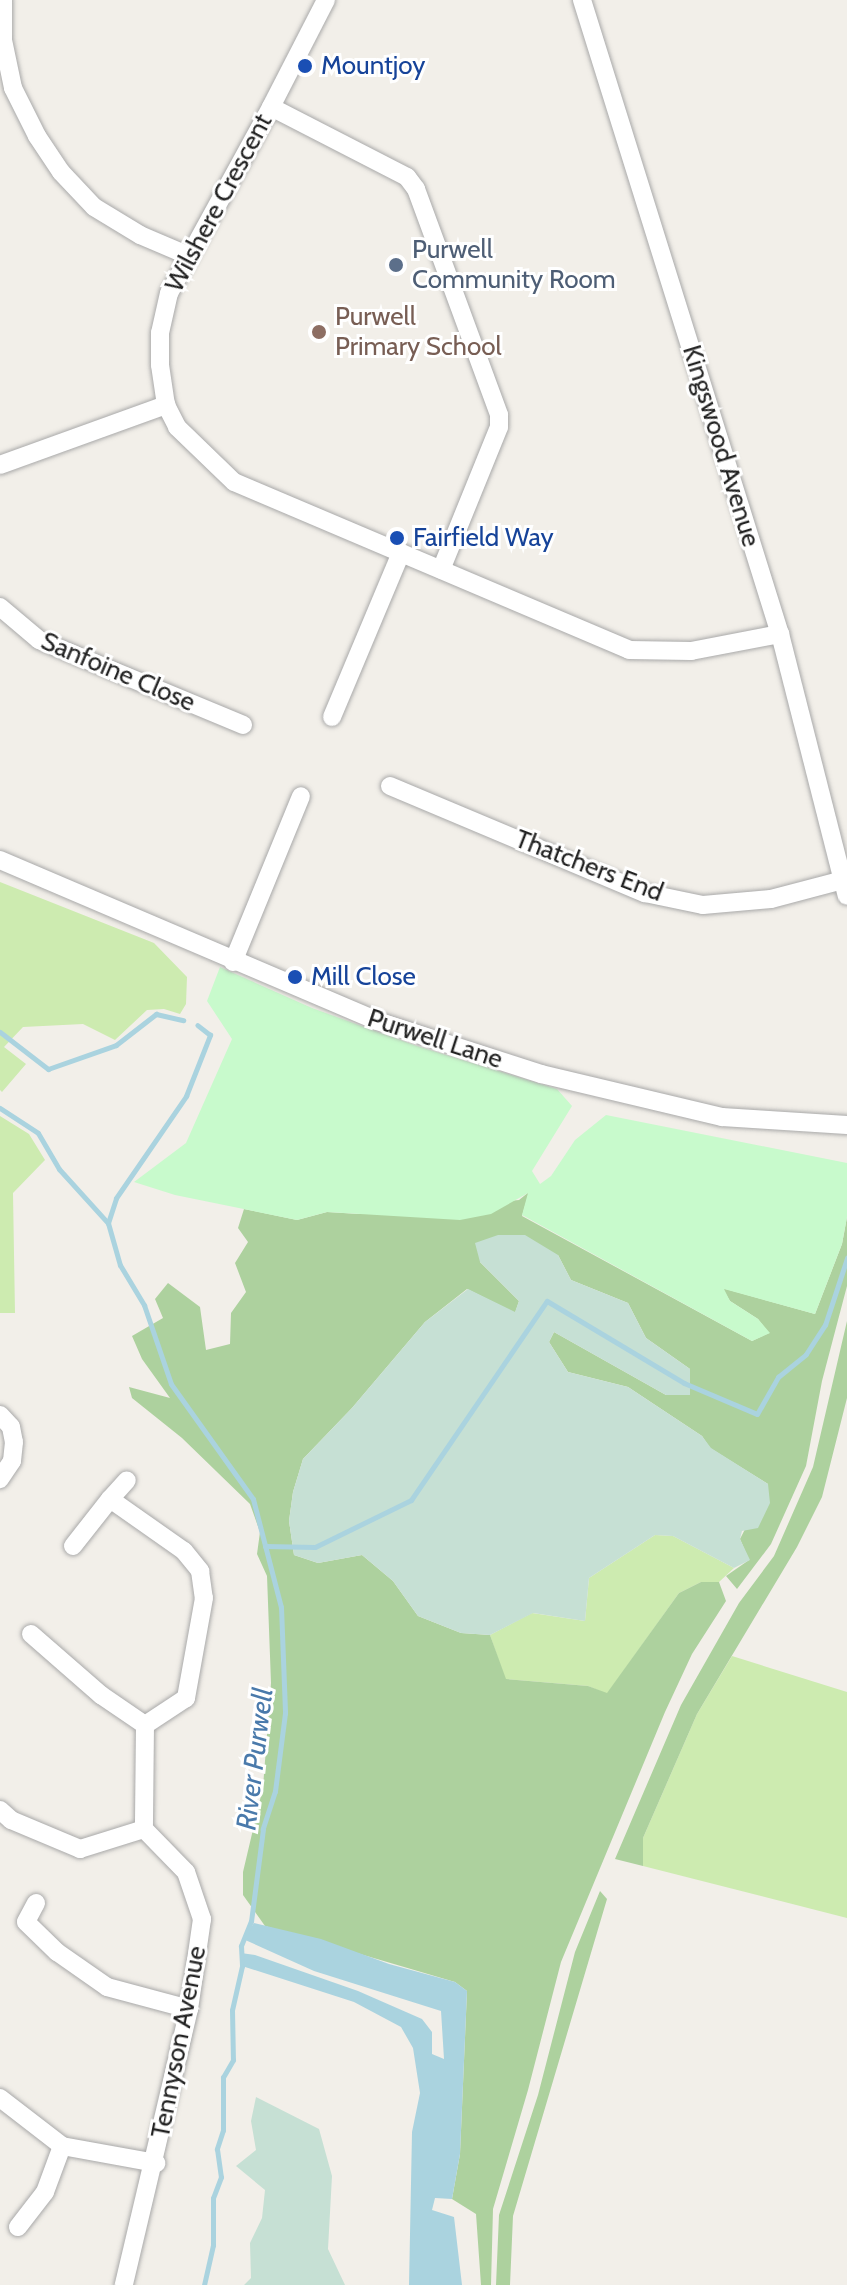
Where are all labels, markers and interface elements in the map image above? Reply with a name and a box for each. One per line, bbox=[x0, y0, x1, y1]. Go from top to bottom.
place label: Mountjoy bbox=[321, 50, 425, 82]
marker: Mountjoy bbox=[296, 57, 314, 75]
street label: Wilshere Crescent bbox=[159, 109, 279, 297]
place label: Purwell Community Room bbox=[412, 234, 616, 296]
marker: Purwell Community Room bbox=[387, 256, 405, 274]
place label: Purwell Primary School bbox=[335, 301, 502, 362]
marker: Purwell Primary School bbox=[310, 323, 328, 341]
street label: Kingswood Avenue bbox=[676, 341, 766, 551]
place label: Fairfield Way bbox=[413, 522, 554, 554]
marker: Fairfield Way bbox=[388, 529, 406, 547]
street label: Sanfoine Close bbox=[36, 626, 200, 718]
street label: Thatchers End bbox=[511, 824, 667, 908]
place label: Mill Close bbox=[311, 961, 416, 993]
marker: Mill Close bbox=[286, 968, 304, 986]
street label: Purwell Lane bbox=[364, 1003, 506, 1075]
water label: River Purwell bbox=[229, 1686, 279, 1832]
street label: Tennyson Avenue bbox=[145, 1943, 213, 2141]

